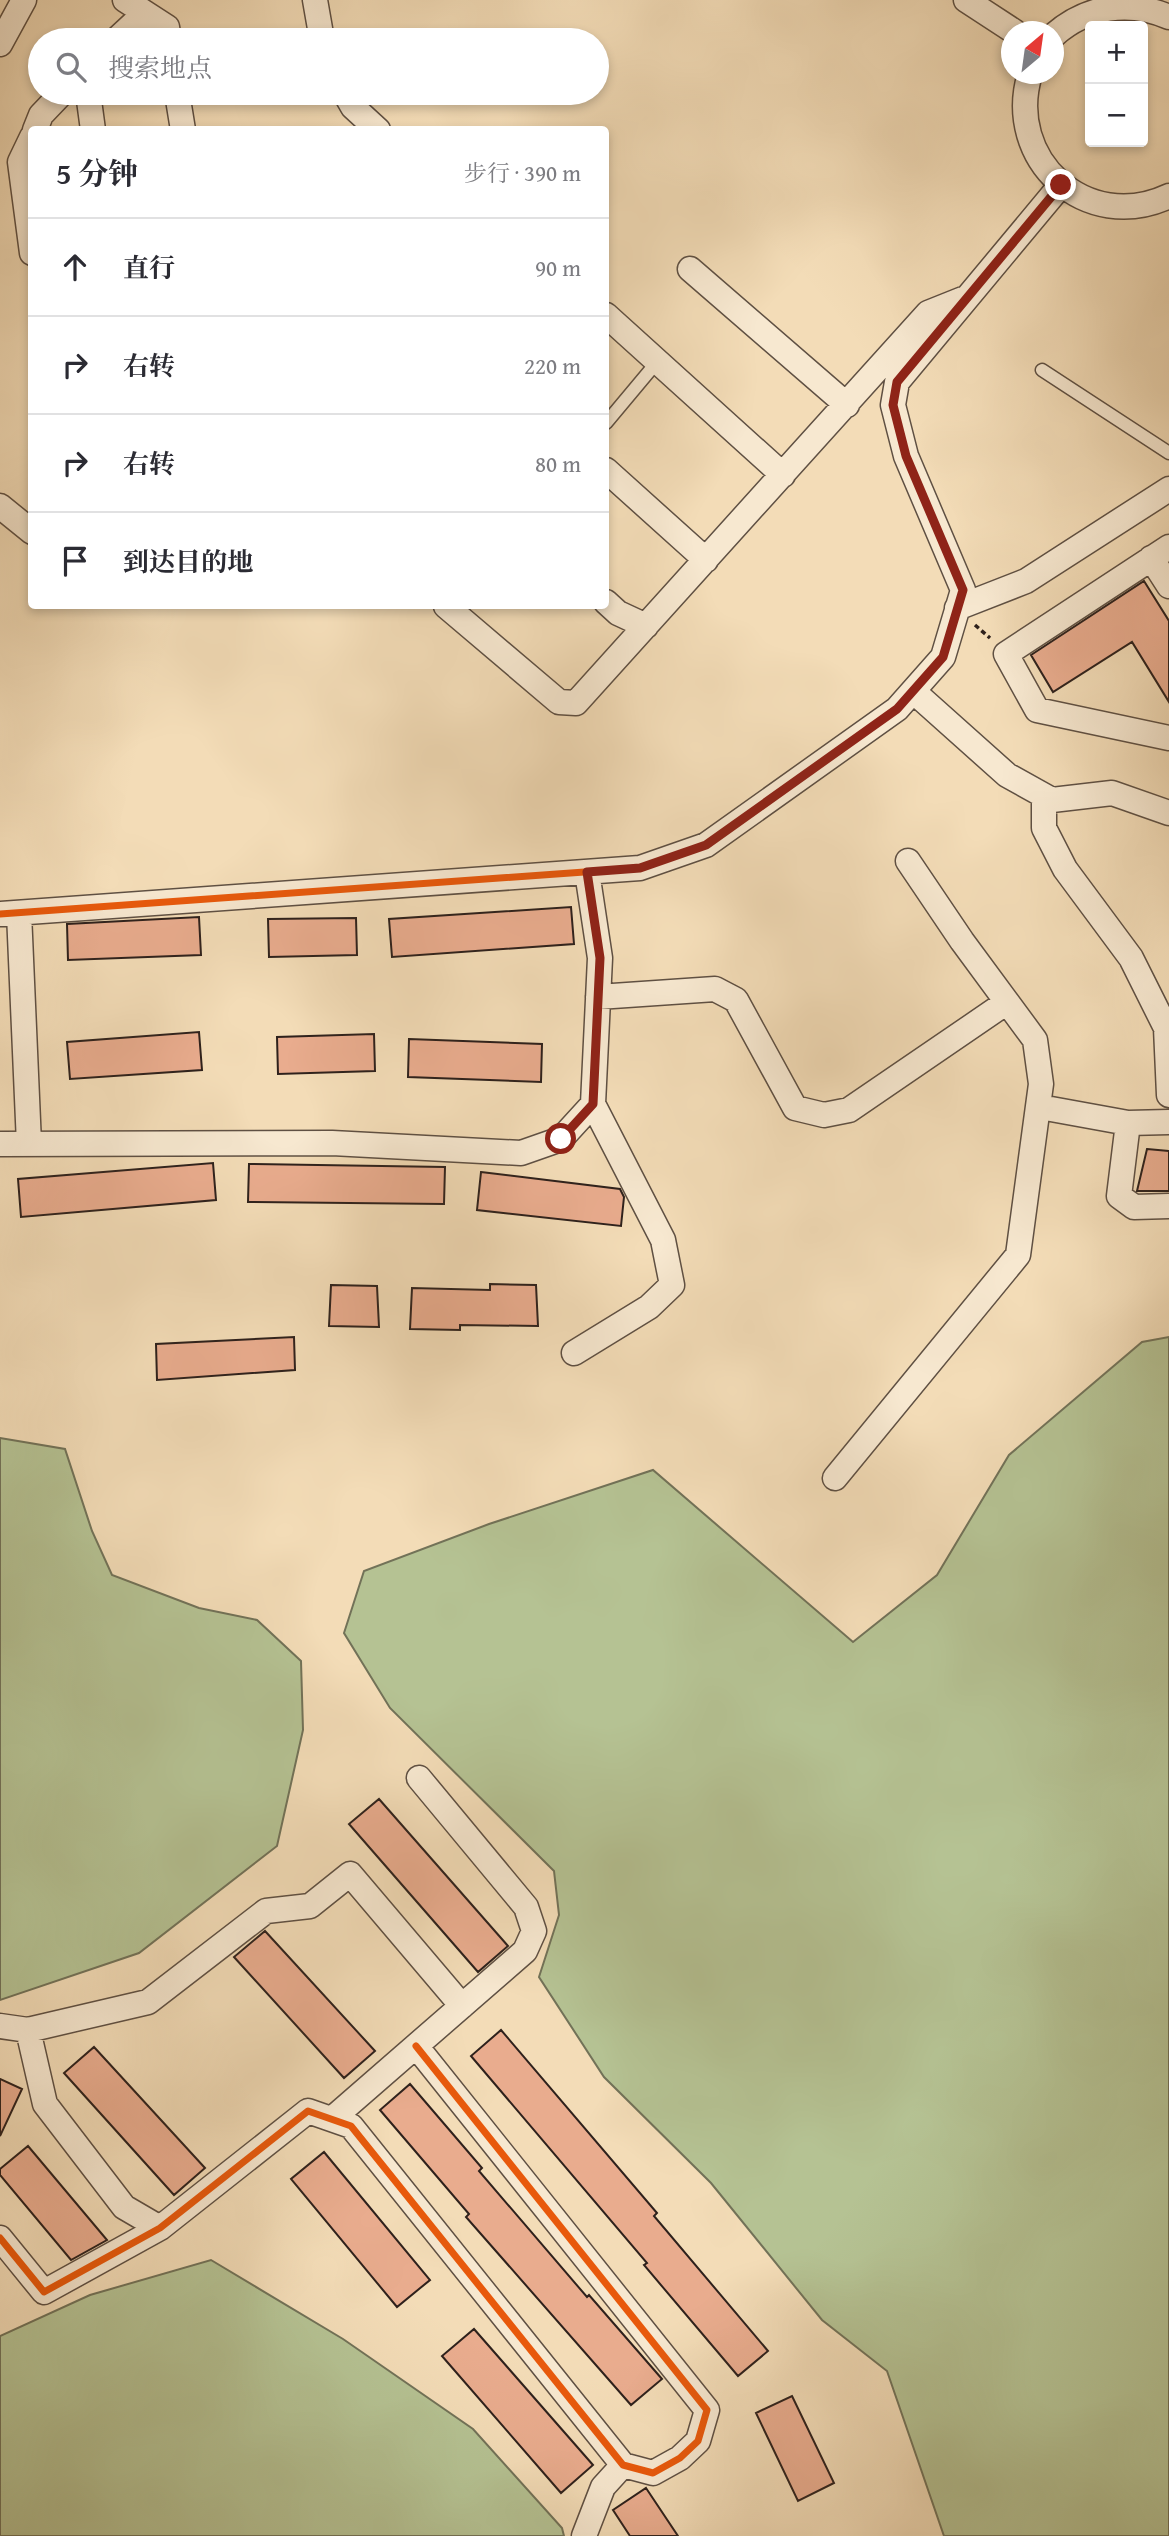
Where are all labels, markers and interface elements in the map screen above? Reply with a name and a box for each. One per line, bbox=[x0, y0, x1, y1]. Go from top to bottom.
north arrow bbox=[1001, 21, 1064, 84]
map controls bbox=[1085, 21, 1148, 147]
button: + bbox=[1085, 21, 1148, 84]
search box bbox=[28, 28, 609, 105]
icon: search bbox=[52, 48, 90, 86]
text: 搜索地点 bbox=[108, 48, 212, 87]
button: − bbox=[1085, 84, 1148, 147]
text: 5 分钟 bbox=[56, 151, 138, 195]
text: 步行 · 390 m bbox=[464, 156, 581, 189]
route end bbox=[1045, 169, 1076, 200]
icon: ahead bbox=[56, 248, 94, 286]
text: 直行 bbox=[123, 248, 175, 287]
text: 90 m bbox=[535, 251, 581, 284]
icon: right bbox=[56, 346, 94, 384]
text: 右转 bbox=[123, 346, 175, 385]
text: 220 m bbox=[524, 349, 581, 382]
icon: right bbox=[56, 444, 94, 482]
text: 右转 bbox=[123, 444, 175, 483]
text: 80 m bbox=[535, 447, 581, 480]
icon: arrive bbox=[56, 542, 94, 580]
text: 到达目的地 bbox=[123, 542, 253, 581]
route start bbox=[545, 1123, 576, 1154]

